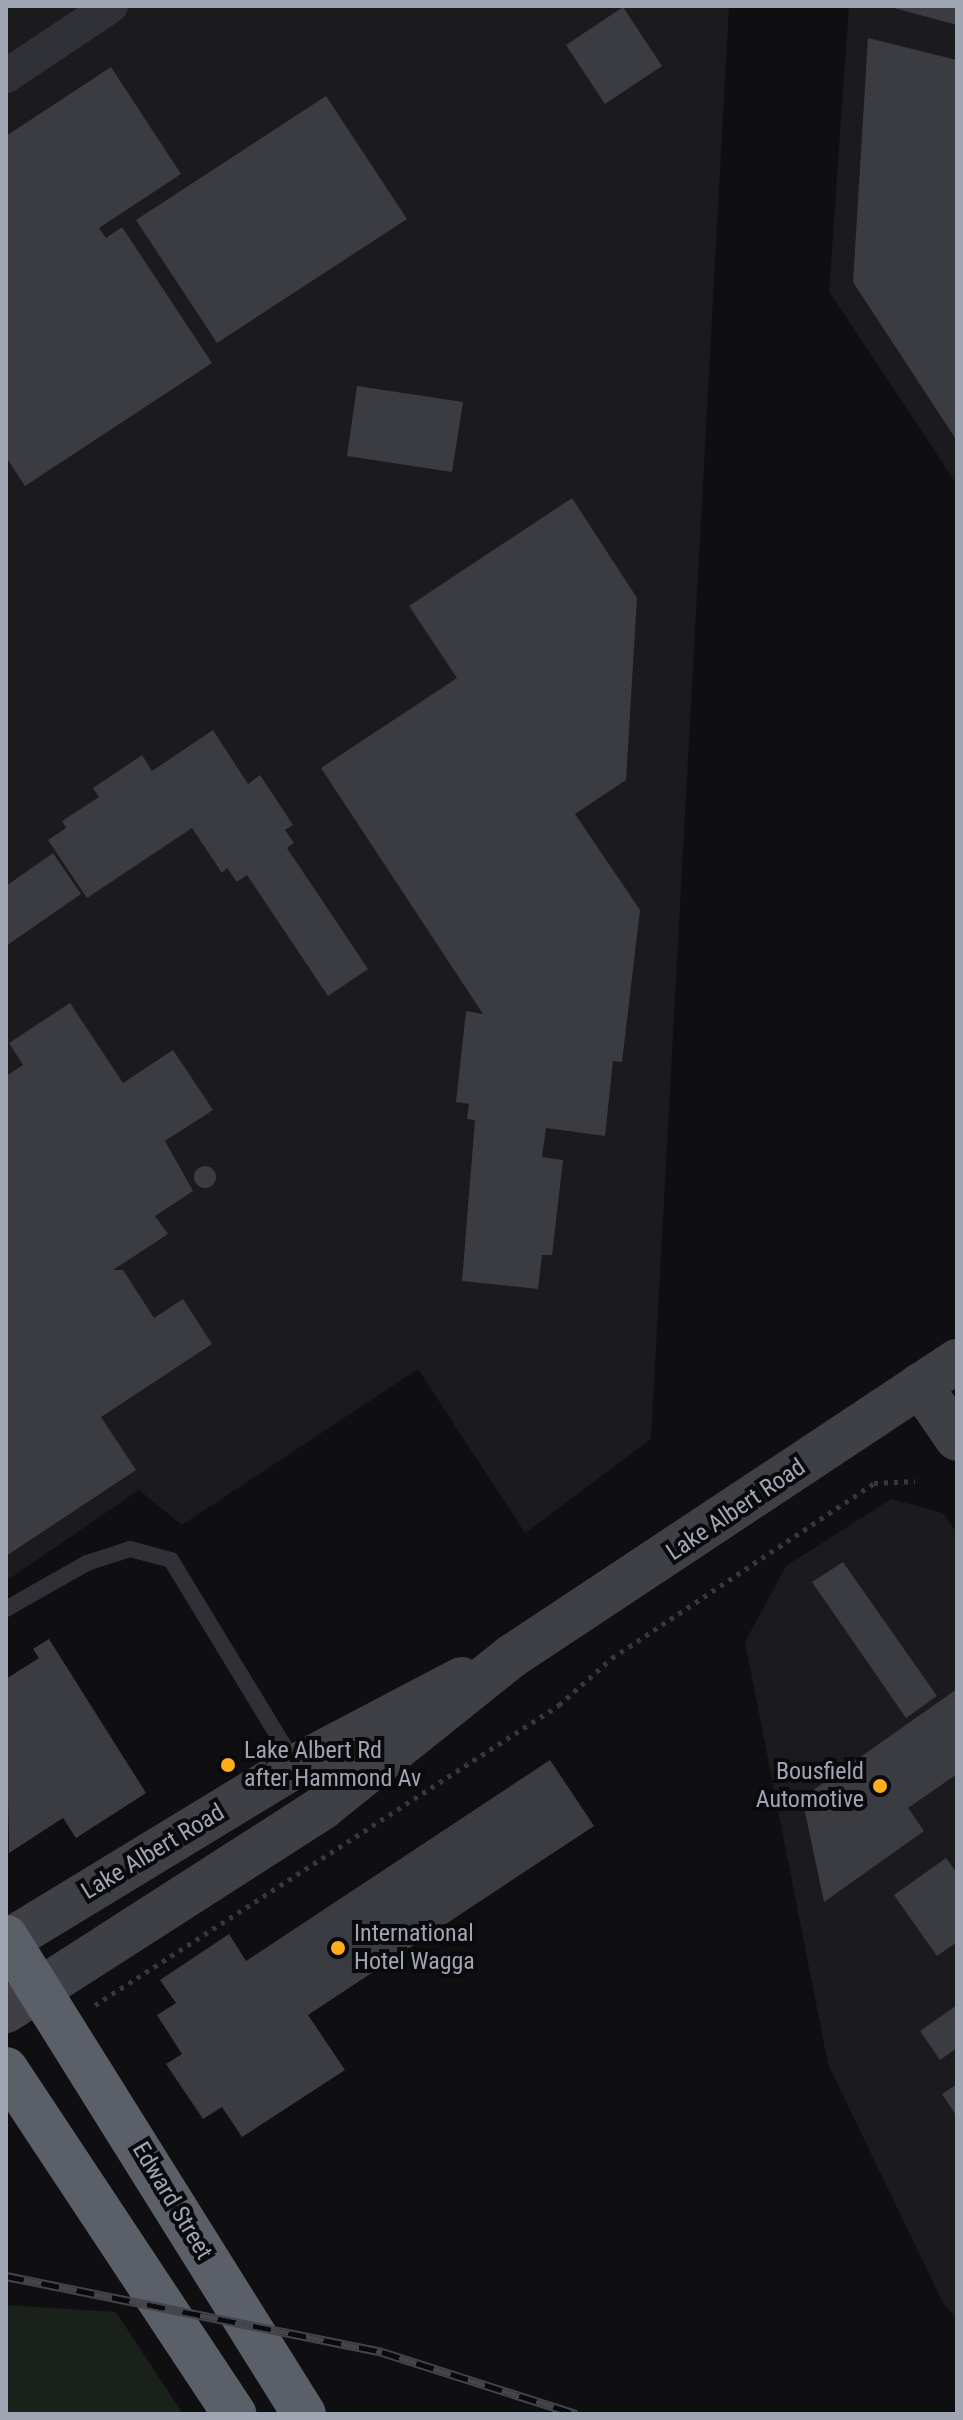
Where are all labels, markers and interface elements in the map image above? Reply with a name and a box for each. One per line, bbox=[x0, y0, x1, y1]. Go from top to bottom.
street label: Lake Albert Road bbox=[661, 1453, 811, 1567]
place label: Lake Albert Rd after Hammond Av bbox=[244, 1737, 421, 1793]
marker: Lake Albert Rd after Hammond Av bbox=[219, 1756, 237, 1774]
place label: Bousfield Automotive bbox=[756, 1758, 864, 1814]
marker: Bousfield Automotive bbox=[871, 1777, 889, 1795]
street label: Lake Albert Road bbox=[76, 1798, 230, 1906]
place label: International Hotel Wagga bbox=[354, 1920, 475, 1976]
marker: International Hotel Wagga bbox=[329, 1939, 347, 1957]
street label: Edward Street bbox=[126, 2137, 218, 2265]

